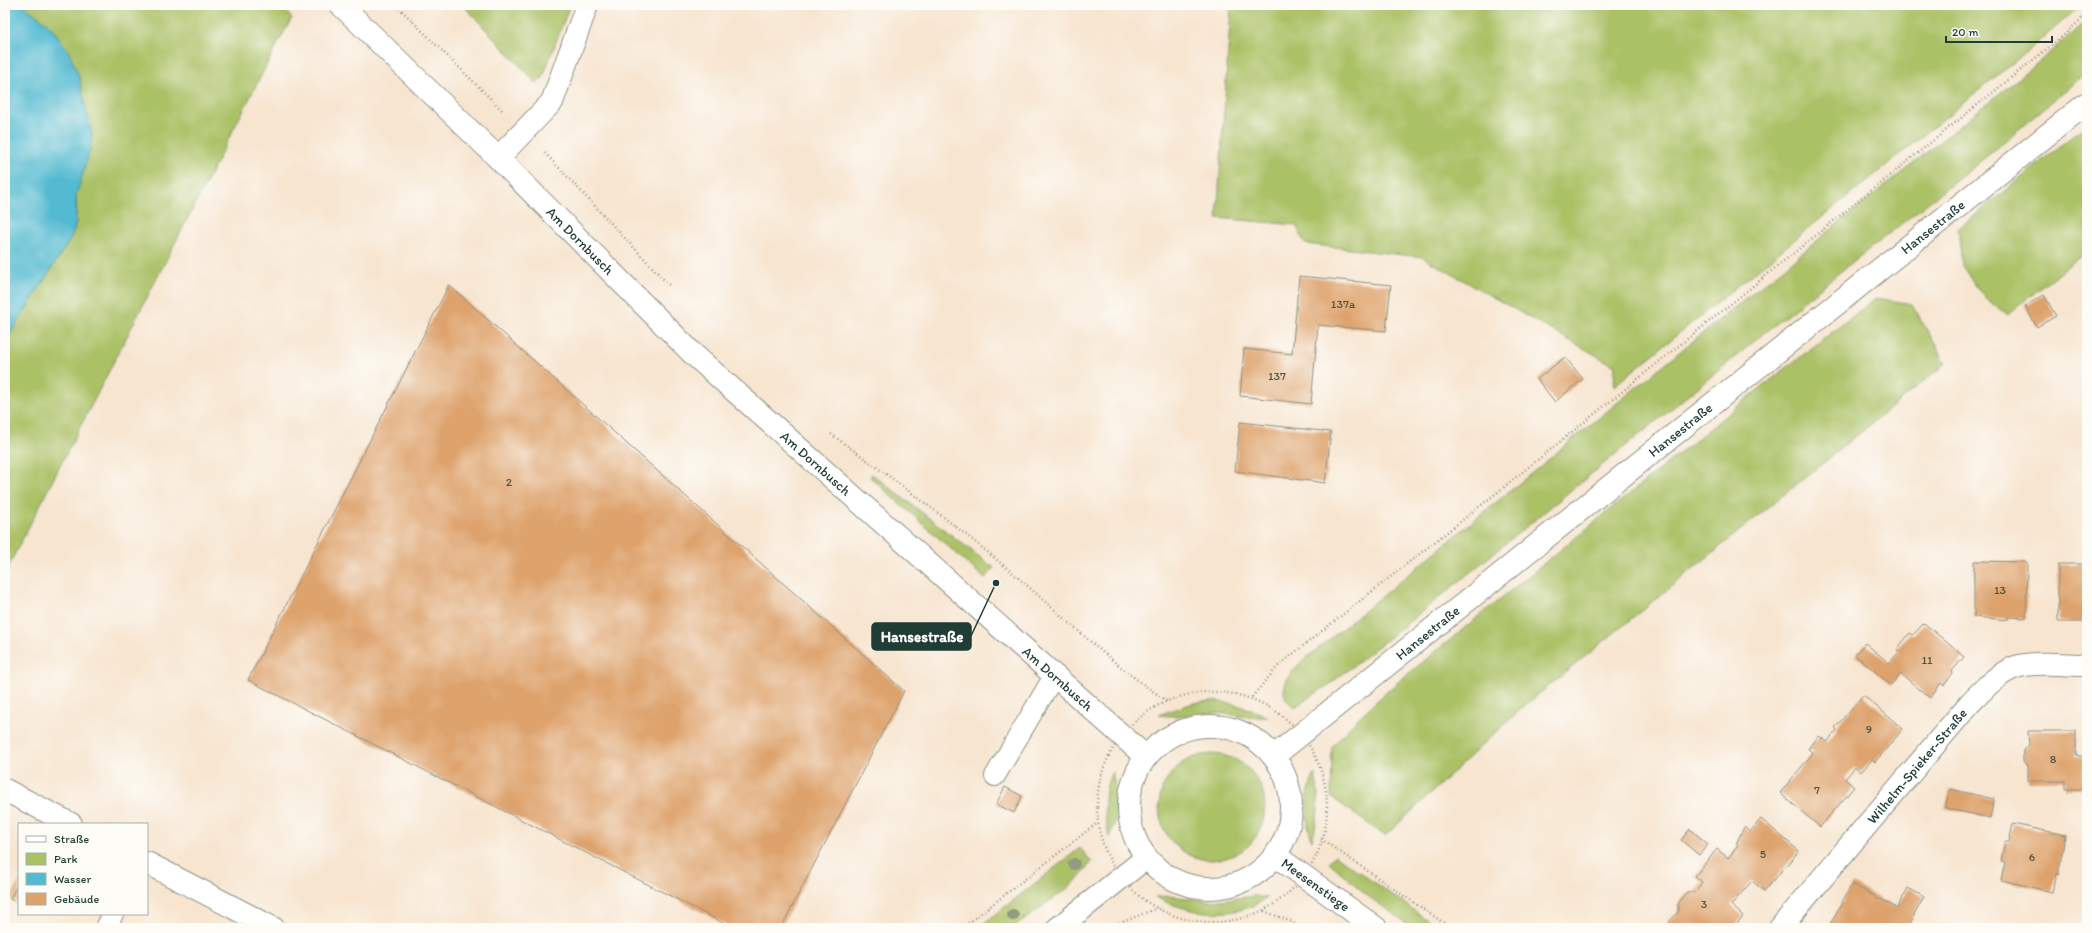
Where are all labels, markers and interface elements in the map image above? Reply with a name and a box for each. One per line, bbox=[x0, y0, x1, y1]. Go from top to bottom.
scale bar bbox=[1946, 18, 2052, 44]
text: 20 m bbox=[1952, 25, 1979, 39]
street label: Hansestraße bbox=[1897, 196, 1968, 258]
street label: Am Dornbusch bbox=[543, 203, 618, 279]
house number: 137a bbox=[1331, 297, 1356, 311]
house number: 137 bbox=[1268, 369, 1286, 383]
street label: Hansestraße bbox=[1645, 399, 1716, 461]
street label: Am Dornbusch bbox=[777, 427, 855, 499]
house number: 2 bbox=[506, 475, 513, 489]
house number: 13 bbox=[1994, 583, 2007, 597]
street label: Hansestraße bbox=[1392, 602, 1463, 663]
callout: Hansestraße bbox=[872, 623, 971, 650]
text: Hansestraße bbox=[881, 628, 963, 646]
street label: Am Dornbusch bbox=[1019, 643, 1097, 715]
house number: 11 bbox=[1921, 653, 1933, 667]
street label: Wilhelm-Spieker-Straße bbox=[1863, 704, 1971, 827]
house number: 9 bbox=[1866, 722, 1872, 736]
house number: 8 bbox=[2050, 752, 2057, 766]
house number: 7 bbox=[1814, 783, 1820, 797]
legend bbox=[18, 823, 148, 915]
text: Straße bbox=[54, 832, 89, 846]
house number: 5 bbox=[1760, 847, 1766, 861]
house number: 6 bbox=[2029, 850, 2035, 864]
text: Park bbox=[54, 852, 78, 866]
street label: Meesenstiege bbox=[1278, 854, 1354, 915]
text: Wasser bbox=[54, 872, 91, 886]
text: Gebäude bbox=[54, 892, 99, 906]
house number: 3 bbox=[1701, 897, 1708, 911]

